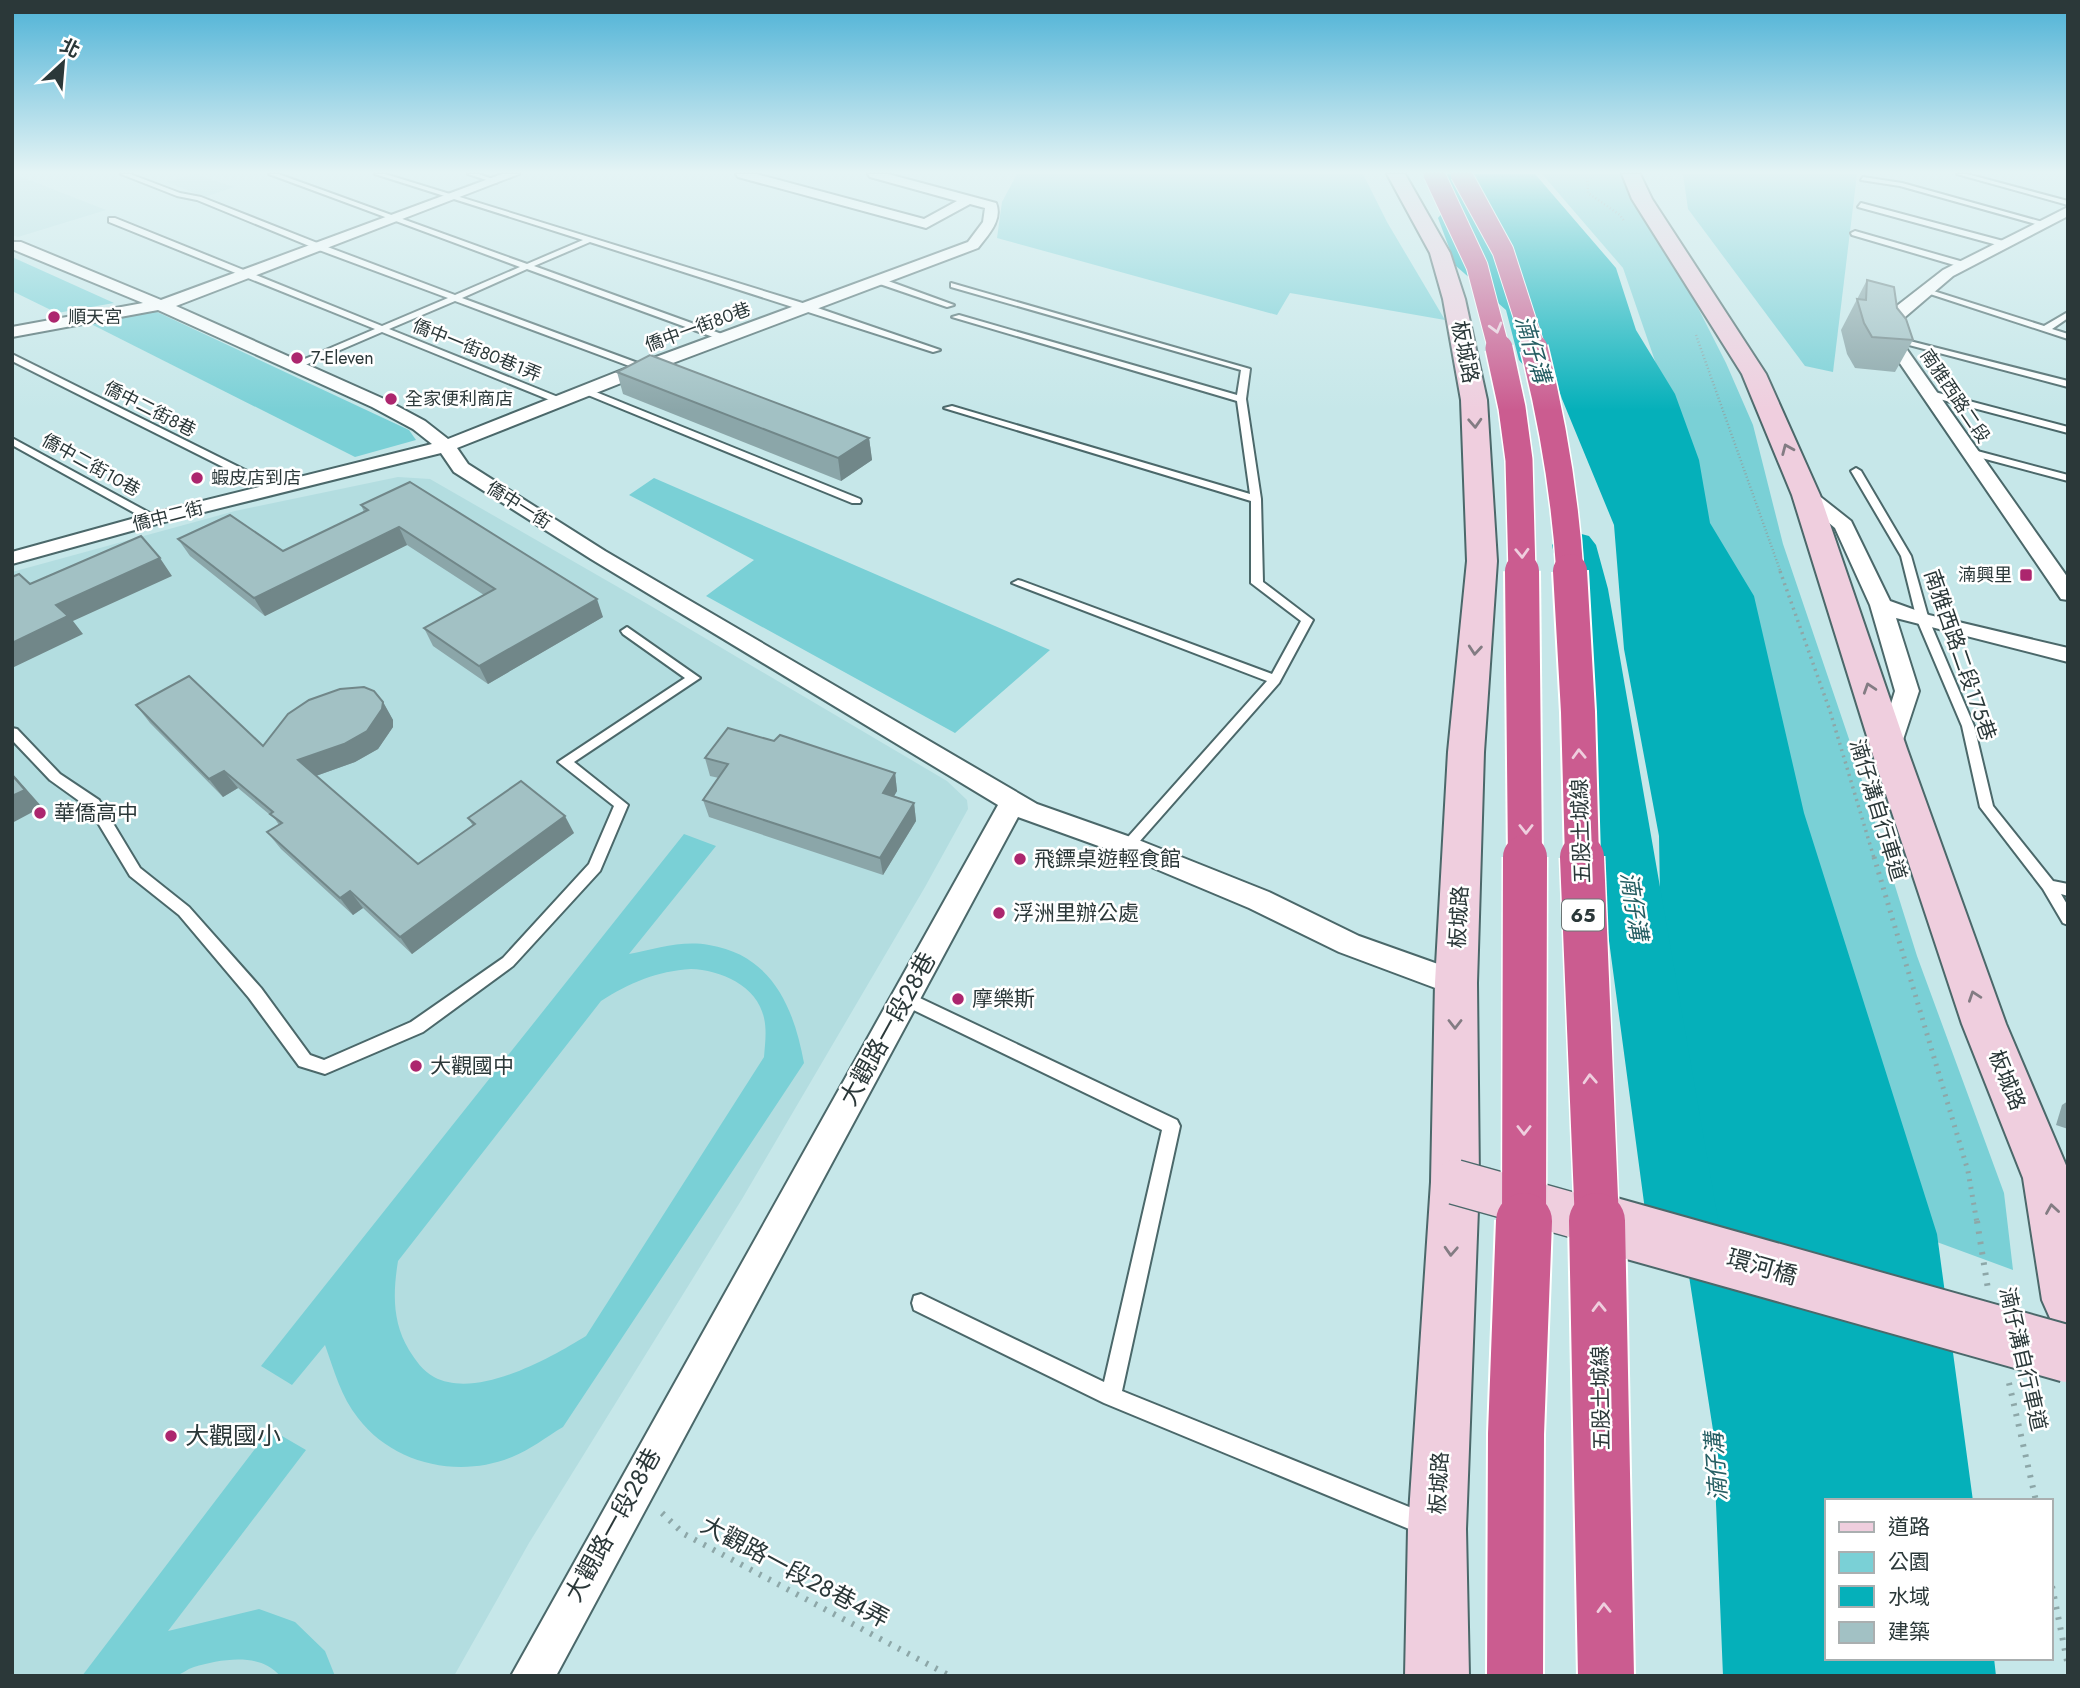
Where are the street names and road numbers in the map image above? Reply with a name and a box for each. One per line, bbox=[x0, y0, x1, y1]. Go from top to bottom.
street label: 僑中一街80巷 bbox=[642, 296, 754, 358]
street label: 僑中一街80巷1弄 bbox=[409, 312, 545, 388]
street label: 板城路 bbox=[1444, 318, 1486, 386]
street label: 南雅西路二段 bbox=[1914, 344, 1996, 448]
street label: 僑中二街8巷 bbox=[100, 375, 200, 443]
street label: 僑中二街10巷 bbox=[37, 427, 145, 503]
street label: 僑中一街 bbox=[482, 475, 556, 535]
street label: 僑中二街 bbox=[130, 495, 206, 537]
street label: 南雅西路二段175巷 bbox=[1917, 565, 2003, 745]
street label: 湳仔溝自行車道 bbox=[1842, 735, 1914, 885]
street label: 五股土城線 bbox=[1564, 778, 1598, 884]
street label: 板城路 bbox=[1442, 885, 1476, 949]
road number: 65 bbox=[1562, 900, 1604, 931]
street label: 大觀路一段28巷 bbox=[831, 946, 944, 1112]
street label: 板城路 bbox=[1981, 1045, 2033, 1115]
street label: 環河橋 bbox=[1723, 1240, 1802, 1293]
street label: 湳仔溝自行車道 bbox=[1992, 1284, 2054, 1434]
street label: 五股土城線 bbox=[1585, 1345, 1617, 1451]
street label: 大觀路一段28巷 bbox=[556, 1442, 669, 1608]
street label: 板城路 bbox=[1422, 1451, 1456, 1515]
street label: 大觀路一段28巷4弄 bbox=[695, 1507, 896, 1636]

